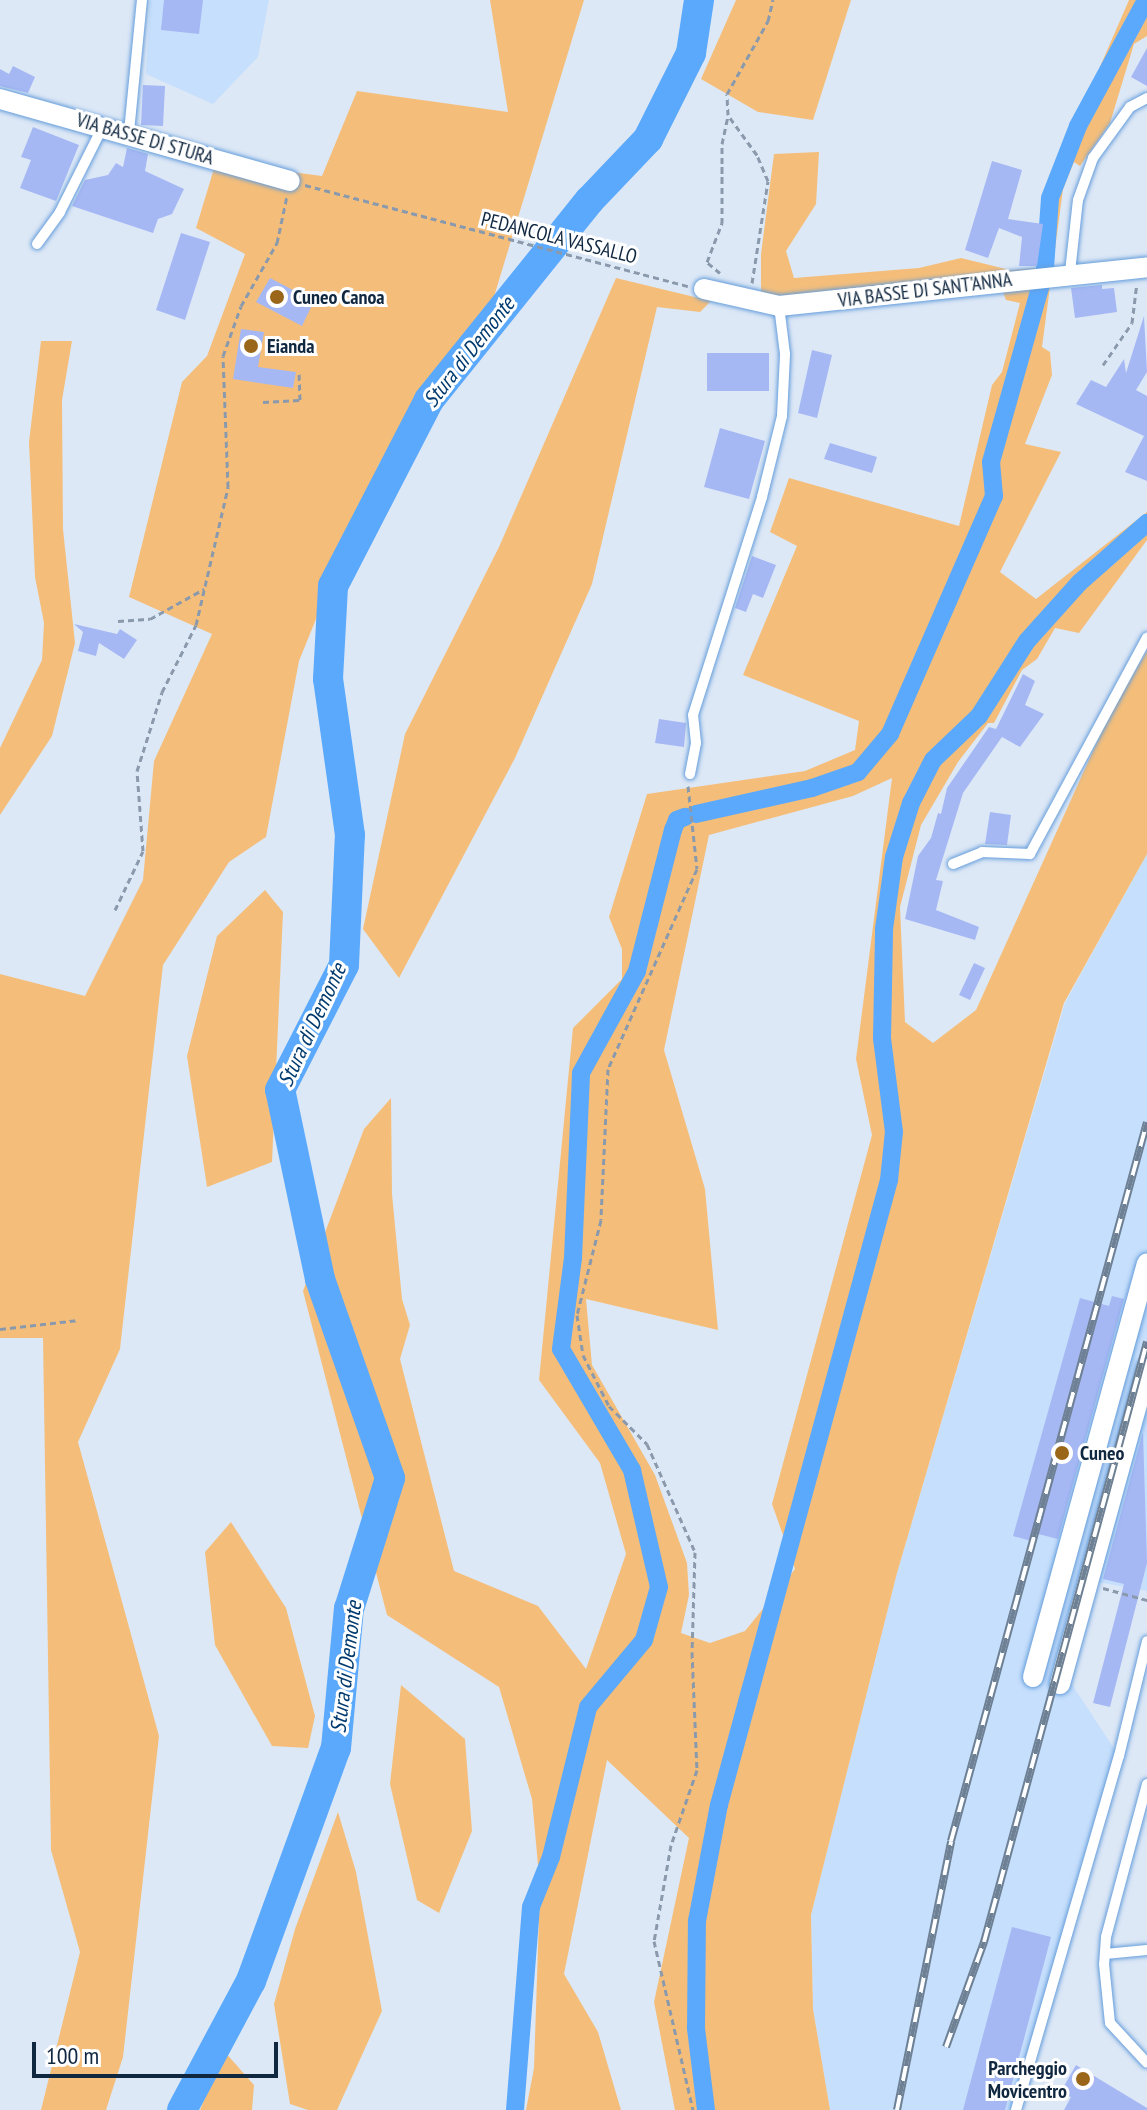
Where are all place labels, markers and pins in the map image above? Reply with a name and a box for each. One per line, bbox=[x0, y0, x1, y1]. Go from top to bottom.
place label: Cuneo Canoa bbox=[293, 285, 385, 309]
marker: Cuneo Canoa bbox=[268, 288, 286, 306]
place label: Eianda bbox=[267, 334, 314, 358]
marker: Eianda bbox=[242, 337, 260, 355]
place label: Cuneo bbox=[1080, 1441, 1124, 1465]
marker: Cuneo bbox=[1051, 1442, 1073, 1464]
place label: Parcheggio Movicentro bbox=[988, 2056, 1067, 2103]
marker: Parcheggio Movicentro bbox=[1074, 2070, 1092, 2088]

